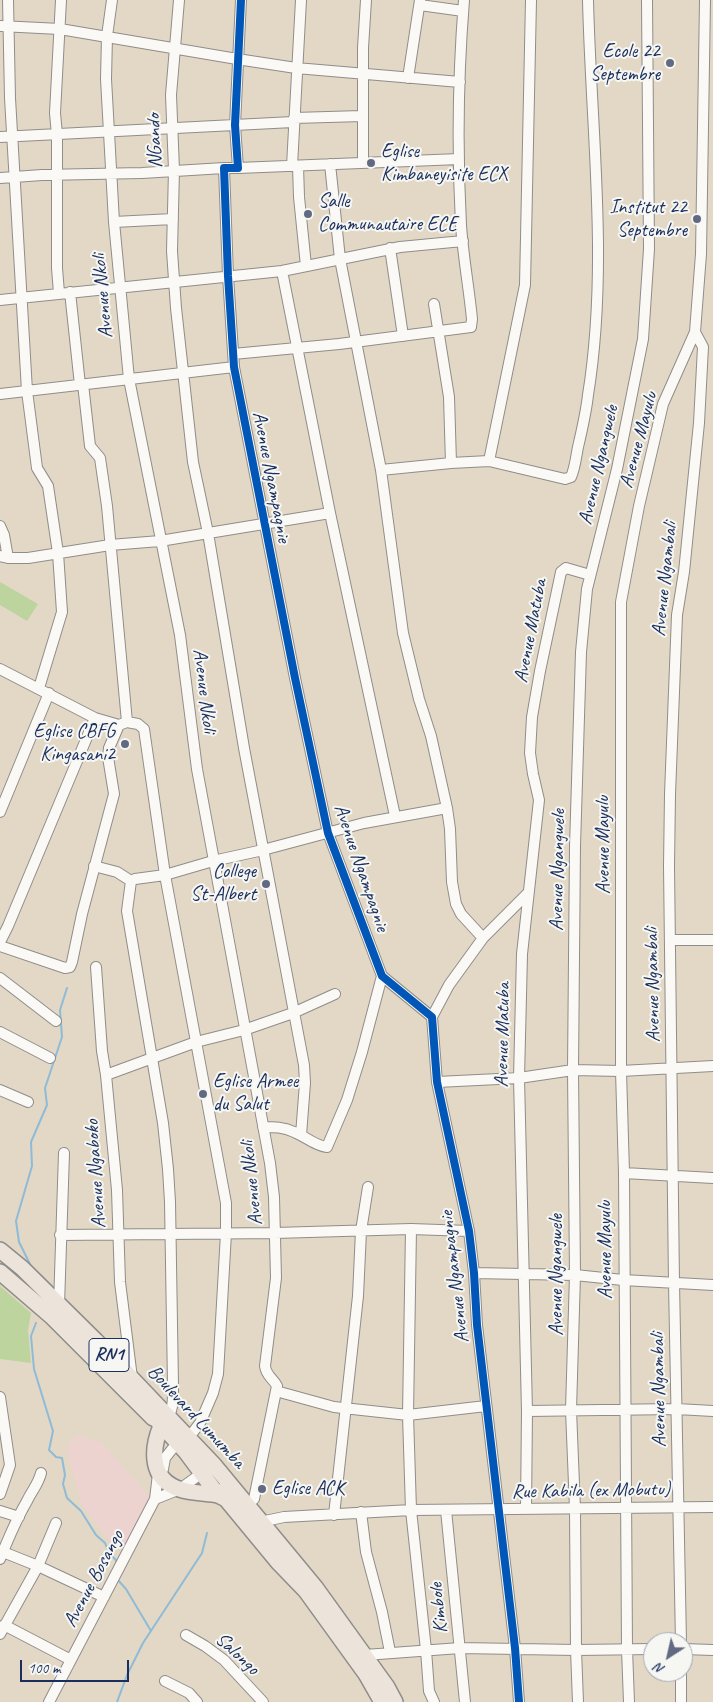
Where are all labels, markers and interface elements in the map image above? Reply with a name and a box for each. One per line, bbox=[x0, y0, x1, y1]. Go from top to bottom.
place label: Ecole 22 Septembre bbox=[590, 40, 660, 87]
marker: Ecole 22 Septembre bbox=[664, 57, 676, 69]
street label: NGando bbox=[142, 113, 168, 169]
place label: Eglise Kimbaneyisite ECX bbox=[381, 140, 507, 187]
marker: Eglise Kimbaneyisite ECX bbox=[365, 157, 377, 169]
place label: Salle Communautaire ECE bbox=[318, 190, 457, 237]
place label: Institut 22 Septembre bbox=[610, 196, 687, 243]
marker: Salle Communautaire ECE bbox=[302, 208, 314, 220]
marker: Institut 22 Septembre bbox=[691, 213, 703, 225]
street label: Avenue Nkoli bbox=[87, 253, 119, 339]
street label: Avenue Mayulu bbox=[615, 389, 663, 491]
street label: Avenue Ngangwele bbox=[574, 403, 624, 527]
street label: Avenue Ngampagnie bbox=[247, 409, 295, 545]
street label: Avenue Ngambali bbox=[647, 521, 683, 637]
street label: Avenue Matuba bbox=[509, 577, 553, 685]
street label: Avenue Nkoli bbox=[187, 647, 221, 735]
place label: Eglise CBFG Kingasani2 bbox=[33, 720, 115, 767]
marker: Eglise CBFG Kingasani2 bbox=[119, 738, 131, 750]
street label: Avenue Mayulu bbox=[592, 796, 616, 894]
street label: Avenue Ngampagnie bbox=[328, 801, 394, 935]
street label: Avenue Ngangwele bbox=[545, 809, 571, 931]
place label: College St-Albert bbox=[190, 860, 256, 907]
marker: College St-Albert bbox=[260, 878, 272, 890]
street label: Avenue Ngambali bbox=[640, 927, 666, 1043]
street label: Avenue Matuba bbox=[490, 982, 516, 1088]
place label: Eglise Armee du Salut bbox=[213, 1070, 298, 1117]
marker: Eglise Armee du Salut bbox=[197, 1088, 209, 1100]
street label: Avenue Ngaboko bbox=[80, 1119, 112, 1229]
street label: Avenue Nkoli bbox=[236, 1140, 268, 1226]
street label: Avenue Mayulu bbox=[594, 1201, 618, 1299]
street label: Avenue Ngampagnie bbox=[435, 1210, 475, 1344]
street label: Avenue Ngangwele bbox=[545, 1214, 569, 1336]
street label: Avenue Ngambali bbox=[646, 1332, 672, 1448]
road number: RN1 bbox=[89, 1338, 129, 1372]
street label: Boulevard Lumumba bbox=[142, 1360, 250, 1474]
place label: Eglise ACK bbox=[272, 1477, 344, 1501]
street label: Rue Kabila (ex Mobutu) bbox=[511, 1478, 671, 1504]
marker: Eglise ACK bbox=[256, 1483, 268, 1495]
street label: Avenue Bosango bbox=[58, 1526, 130, 1632]
street label: Kimbole bbox=[424, 1582, 454, 1634]
street label: Salongo bbox=[210, 1628, 264, 1680]
north arrow bbox=[643, 1632, 693, 1682]
scale bar bbox=[22, 1650, 131, 1682]
text: 100 m bbox=[28, 1659, 60, 1678]
text: N bbox=[651, 1659, 668, 1678]

